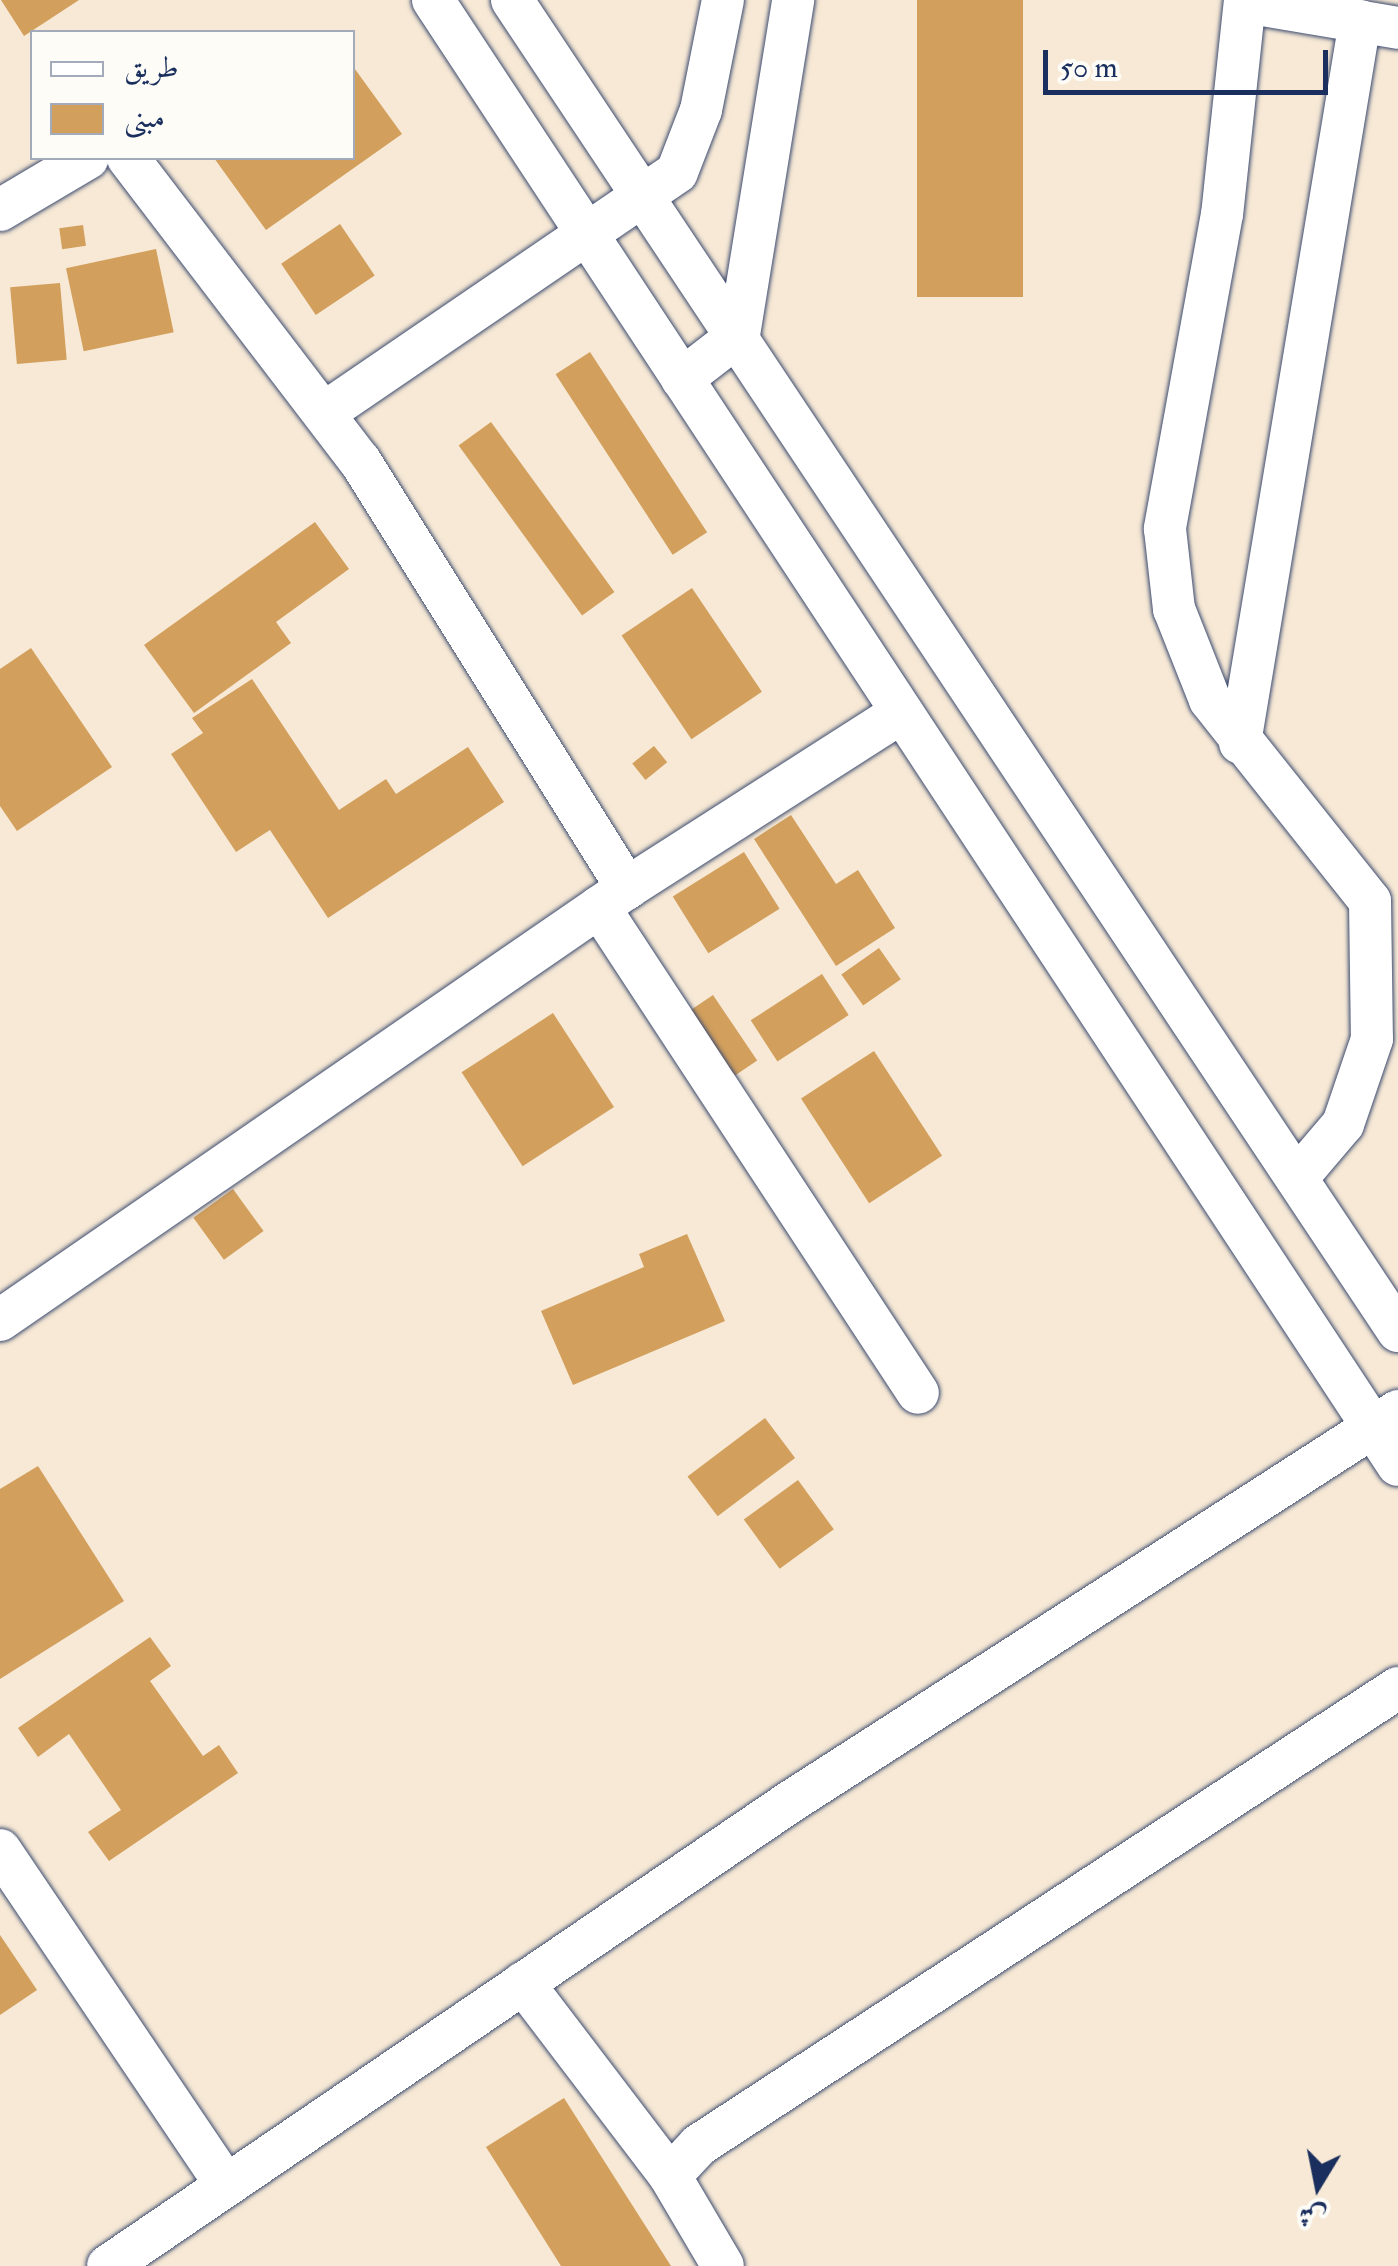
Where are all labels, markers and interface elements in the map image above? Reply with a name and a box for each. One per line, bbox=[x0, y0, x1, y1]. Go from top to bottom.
legend bbox=[30, 30, 355, 160]
scale bar bbox=[1048, 30, 1333, 92]
text: طريق bbox=[124, 49, 179, 86]
text: 50 m bbox=[1060, 49, 1118, 86]
text: مبنى bbox=[124, 99, 165, 136]
north arrow bbox=[1268, 2136, 1368, 2236]
text: ش bbox=[1296, 2196, 1329, 2236]

